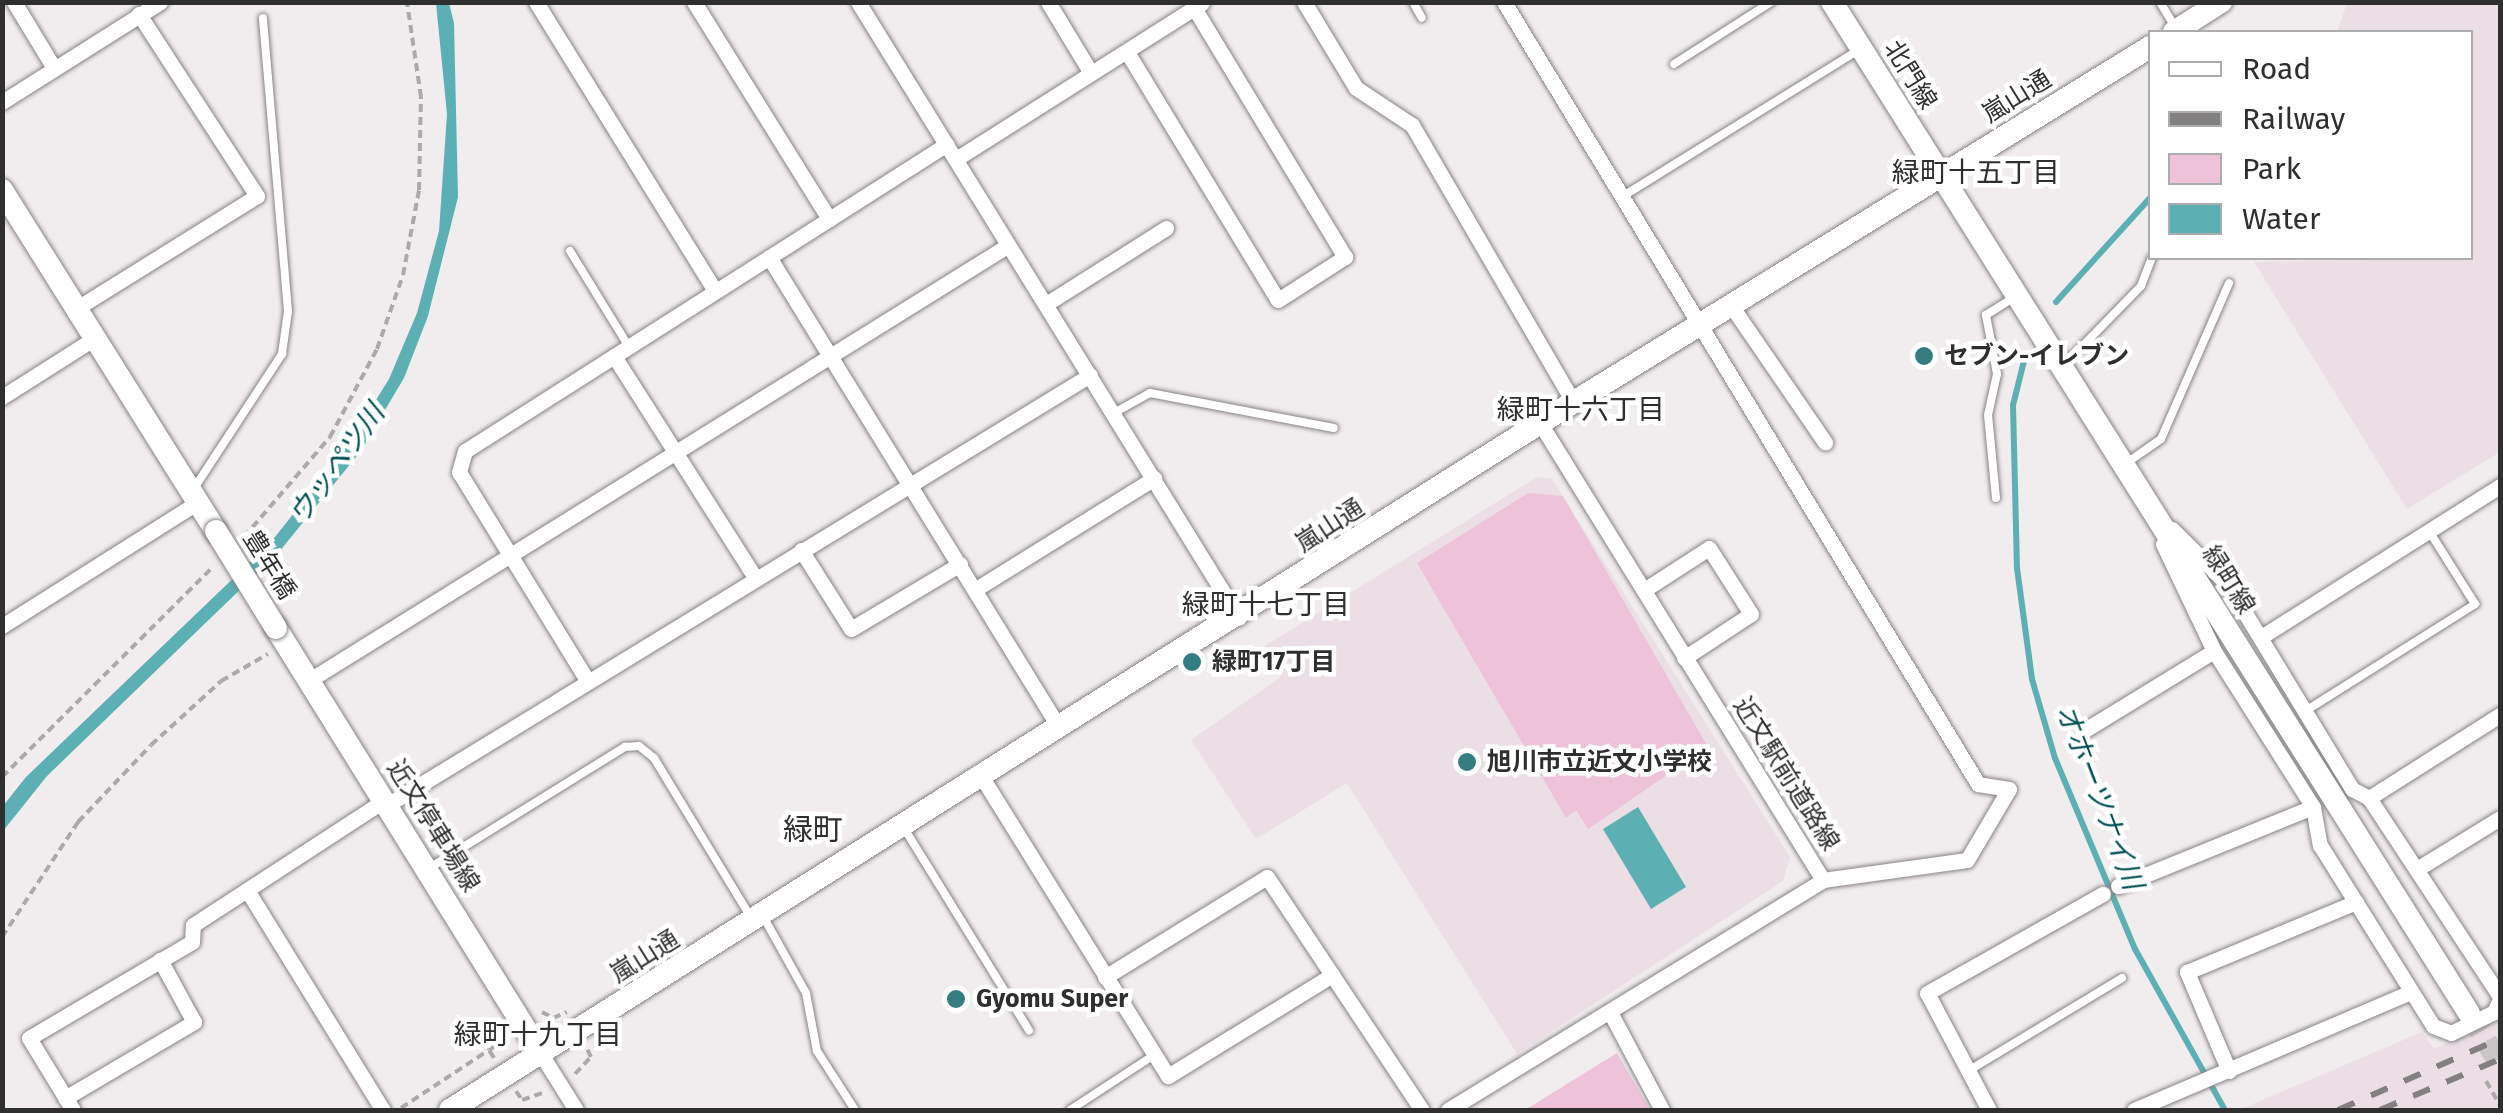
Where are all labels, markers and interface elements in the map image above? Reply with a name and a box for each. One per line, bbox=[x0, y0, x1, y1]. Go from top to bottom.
legend bbox=[2148, 30, 2473, 260]
street label: 北門線 bbox=[1877, 35, 1943, 115]
text: Road bbox=[2242, 51, 2311, 87]
street label: 嵐山通 bbox=[1977, 64, 2057, 130]
text: Railway bbox=[2242, 101, 2345, 137]
text: Park bbox=[2242, 151, 2301, 187]
district label: 緑町十五丁目 bbox=[1892, 156, 2060, 190]
text: Water bbox=[2242, 201, 2321, 237]
place label: セブン-イレブン bbox=[1944, 341, 2129, 371]
marker: セブン-イレブン bbox=[1913, 345, 1935, 367]
district label: 緑町十六丁目 bbox=[1497, 393, 1665, 427]
water label: ウッペツ川 bbox=[282, 397, 392, 531]
street label: 嵐山通 bbox=[1290, 493, 1370, 559]
street label: 豊年橋 bbox=[236, 525, 302, 605]
street label: 緑町線 bbox=[2195, 540, 2261, 620]
district label: 緑町十七丁目 bbox=[1182, 588, 1350, 622]
place label: 緑町17丁目 bbox=[1212, 647, 1335, 677]
marker: 緑町17丁目 bbox=[1181, 651, 1203, 673]
street label: 近文駅前道路線 bbox=[1727, 692, 1845, 856]
water label: オホーツナイ川 bbox=[2048, 699, 2150, 895]
place label: 旭川市立近文小学校 bbox=[1487, 747, 1712, 777]
marker: 旭川市立近文小学校 bbox=[1456, 751, 1478, 773]
street label: 近文停車場線 bbox=[381, 754, 485, 898]
district label: 緑町 bbox=[783, 812, 843, 848]
street label: 嵐山通 bbox=[605, 924, 685, 990]
place label: Gyomu Super bbox=[976, 984, 1128, 1014]
marker: Gyomu Super bbox=[945, 988, 967, 1010]
district label: 緑町十九丁目 bbox=[454, 1018, 622, 1052]

